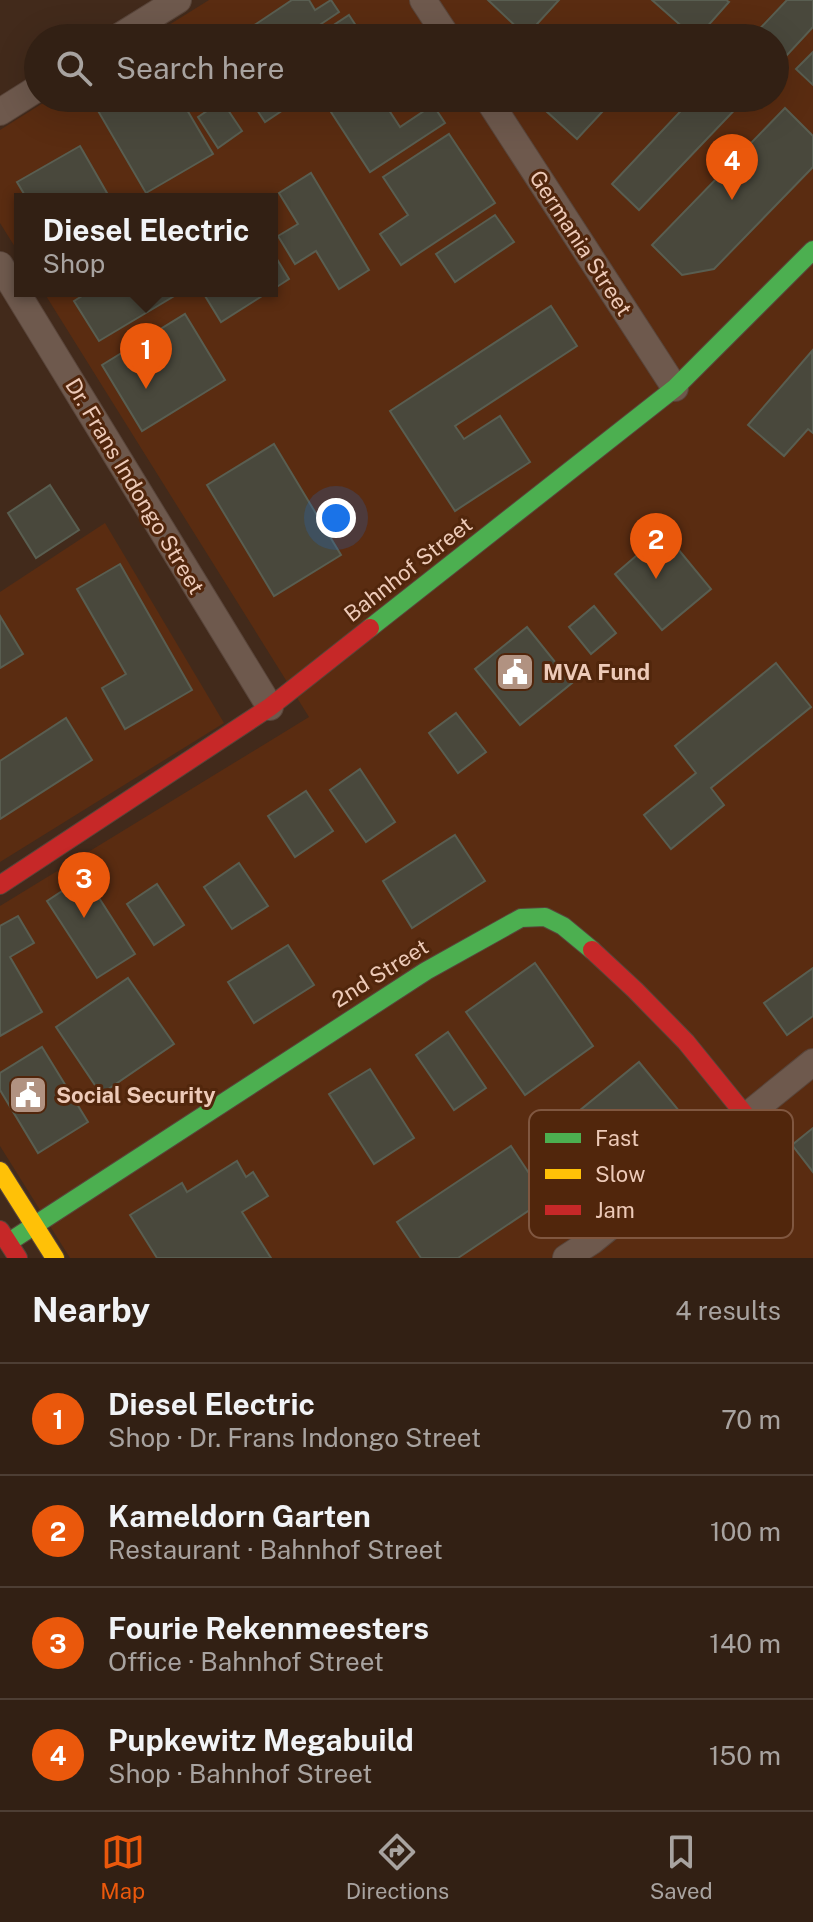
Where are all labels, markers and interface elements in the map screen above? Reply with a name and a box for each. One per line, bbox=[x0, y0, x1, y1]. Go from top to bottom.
search box bbox=[24, 24, 789, 112]
icon: search bbox=[52, 46, 96, 90]
text: Search here bbox=[116, 50, 284, 86]
pin: 4 bbox=[706, 134, 758, 200]
street label: Germania Street bbox=[524, 165, 638, 321]
popup bbox=[14, 193, 278, 297]
text: Diesel Electric bbox=[43, 212, 249, 248]
text: Shop bbox=[43, 248, 105, 279]
pin: 1 bbox=[120, 323, 172, 389]
street label: Dr. Frans Indongo Street bbox=[60, 373, 210, 599]
your location bbox=[316, 498, 356, 538]
street label: Bahnhof Street bbox=[339, 511, 477, 627]
pin: 2 bbox=[630, 513, 682, 579]
public building icon: MVA Fund bbox=[494, 651, 536, 693]
place label: MVA Fund bbox=[543, 659, 650, 685]
pin: 3 bbox=[58, 852, 110, 918]
street label: 2nd Street bbox=[327, 933, 433, 1013]
public building icon: Social Security bbox=[7, 1074, 49, 1116]
place label: Social Security bbox=[56, 1082, 216, 1108]
legend bbox=[529, 1110, 793, 1238]
text: Fast bbox=[595, 1125, 639, 1151]
text: Slow bbox=[595, 1161, 645, 1187]
text: Jam bbox=[595, 1197, 635, 1223]
text: Nearby bbox=[32, 1290, 150, 1330]
text: 4 results bbox=[675, 1295, 781, 1326]
text: Diesel Electric bbox=[108, 1386, 315, 1422]
text: 1 bbox=[52, 1404, 64, 1435]
text: 70 m bbox=[721, 1404, 781, 1435]
text: Shop · Dr. Frans Indongo Street bbox=[108, 1422, 481, 1453]
text: Kameldorn Garten bbox=[108, 1498, 371, 1534]
text: 2 bbox=[50, 1516, 66, 1547]
text: 100 m bbox=[710, 1516, 781, 1547]
text: Restaurant · Bahnhof Street bbox=[108, 1534, 443, 1565]
text: Fourie Rekenmeesters bbox=[108, 1610, 429, 1646]
text: 3 bbox=[49, 1628, 67, 1659]
text: 140 m bbox=[709, 1628, 781, 1659]
text: Office · Bahnhof Street bbox=[108, 1646, 384, 1677]
text: Pupkewitz Megabuild bbox=[108, 1722, 414, 1758]
text: 4 bbox=[49, 1740, 67, 1771]
text: 150 m bbox=[709, 1740, 781, 1771]
text: Shop · Bahnhof Street bbox=[108, 1758, 372, 1789]
tab: Map bbox=[100, 1830, 145, 1904]
tab: Directions bbox=[346, 1830, 449, 1904]
tab: Saved bbox=[650, 1830, 713, 1904]

